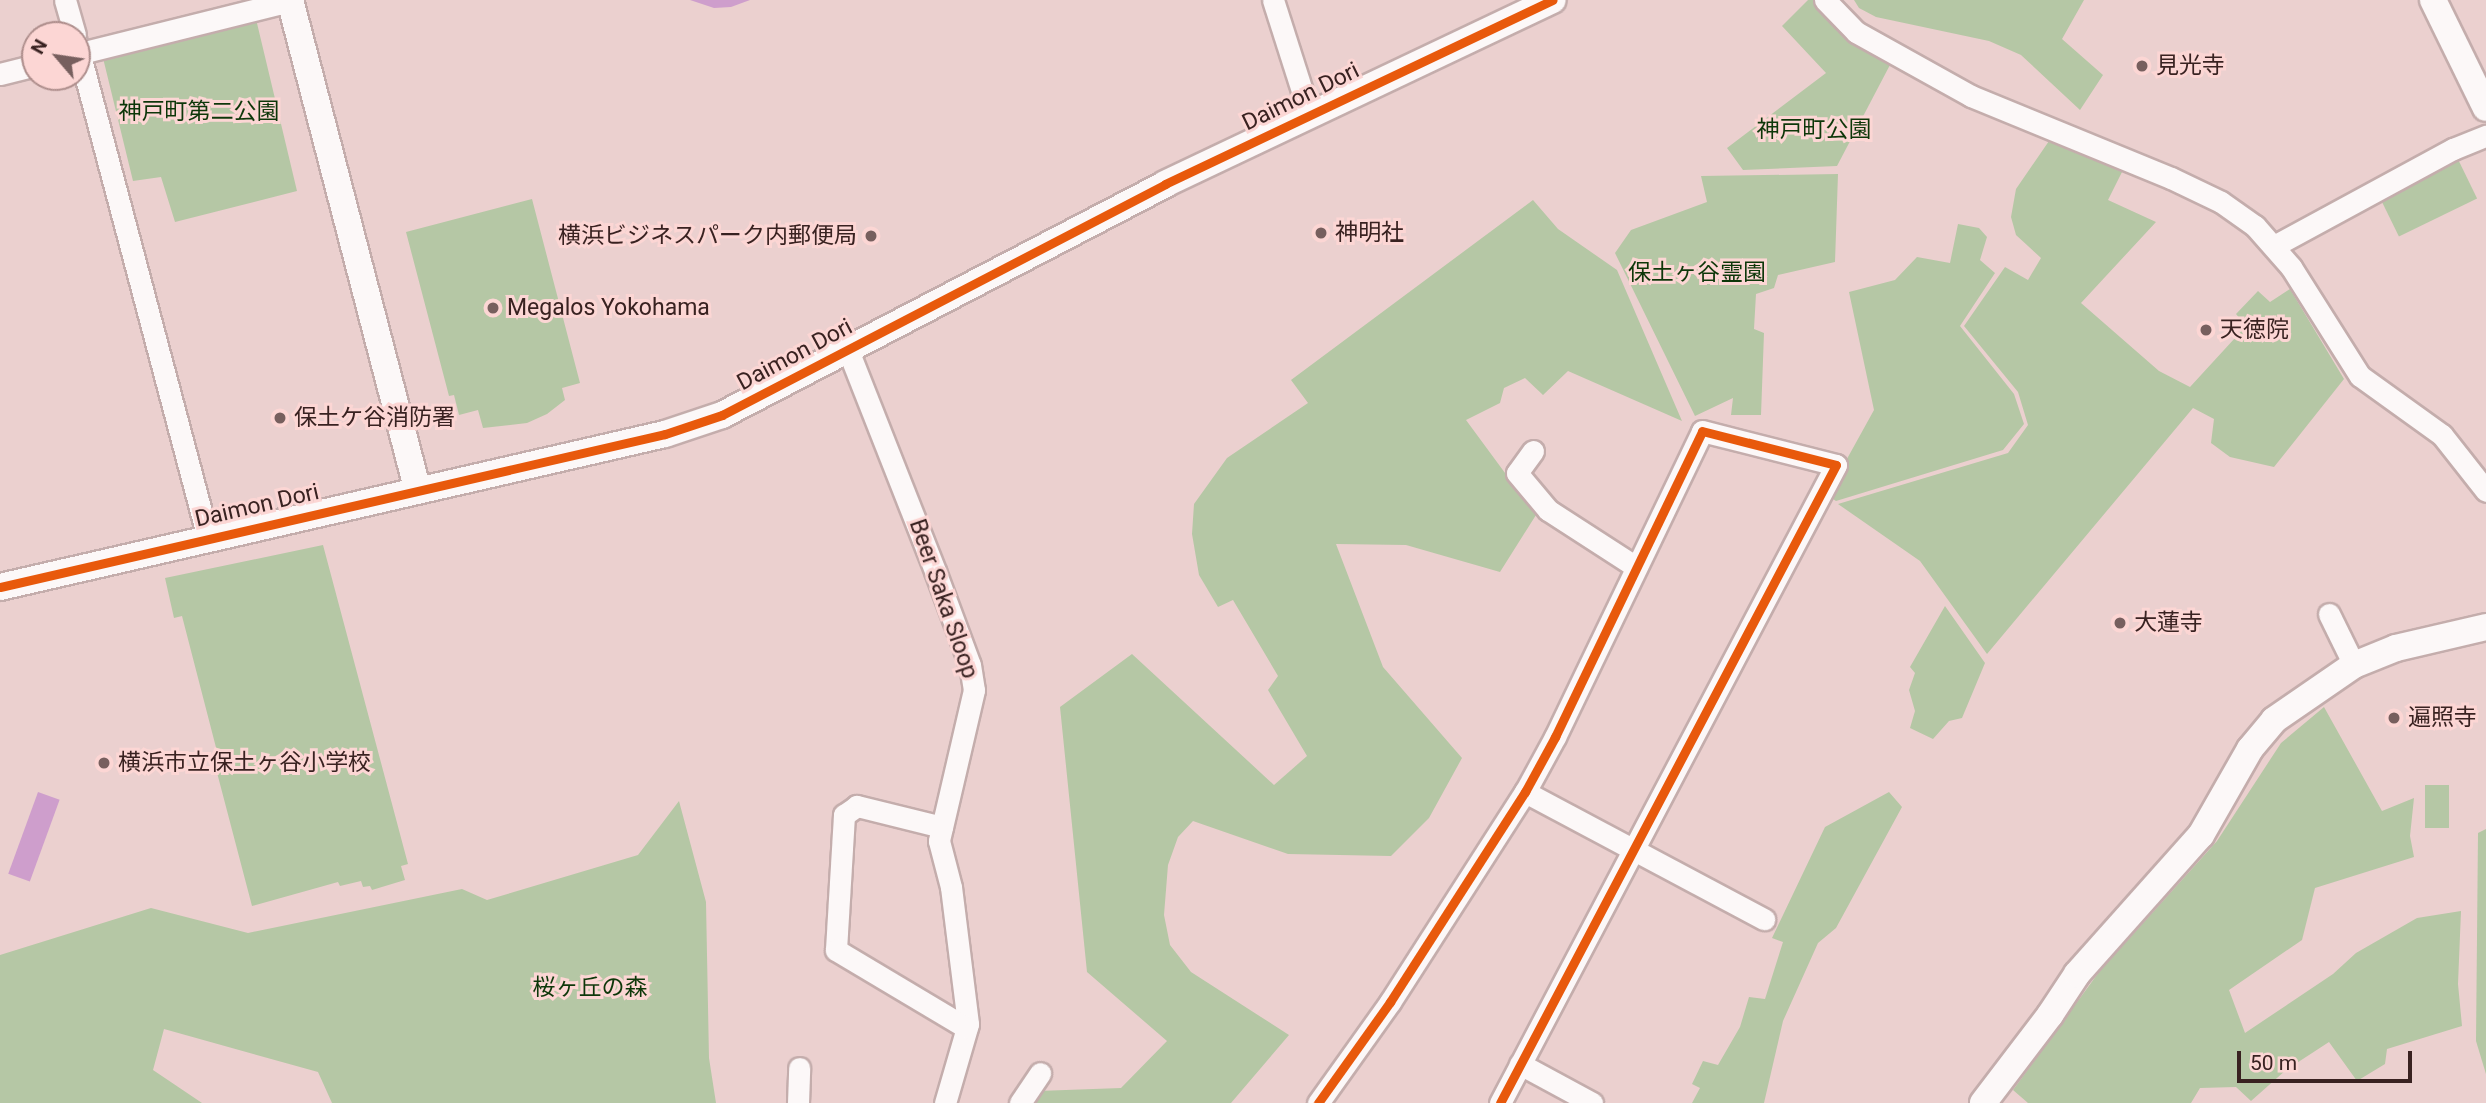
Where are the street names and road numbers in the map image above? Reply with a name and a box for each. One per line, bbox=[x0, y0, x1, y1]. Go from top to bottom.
street label: Daimon Dori bbox=[1238, 57, 1364, 137]
street label: Daimon Dori bbox=[733, 313, 857, 397]
street label: Daimon Dori bbox=[192, 478, 322, 534]
street label: Beer Saka Sloop bbox=[903, 516, 983, 682]

